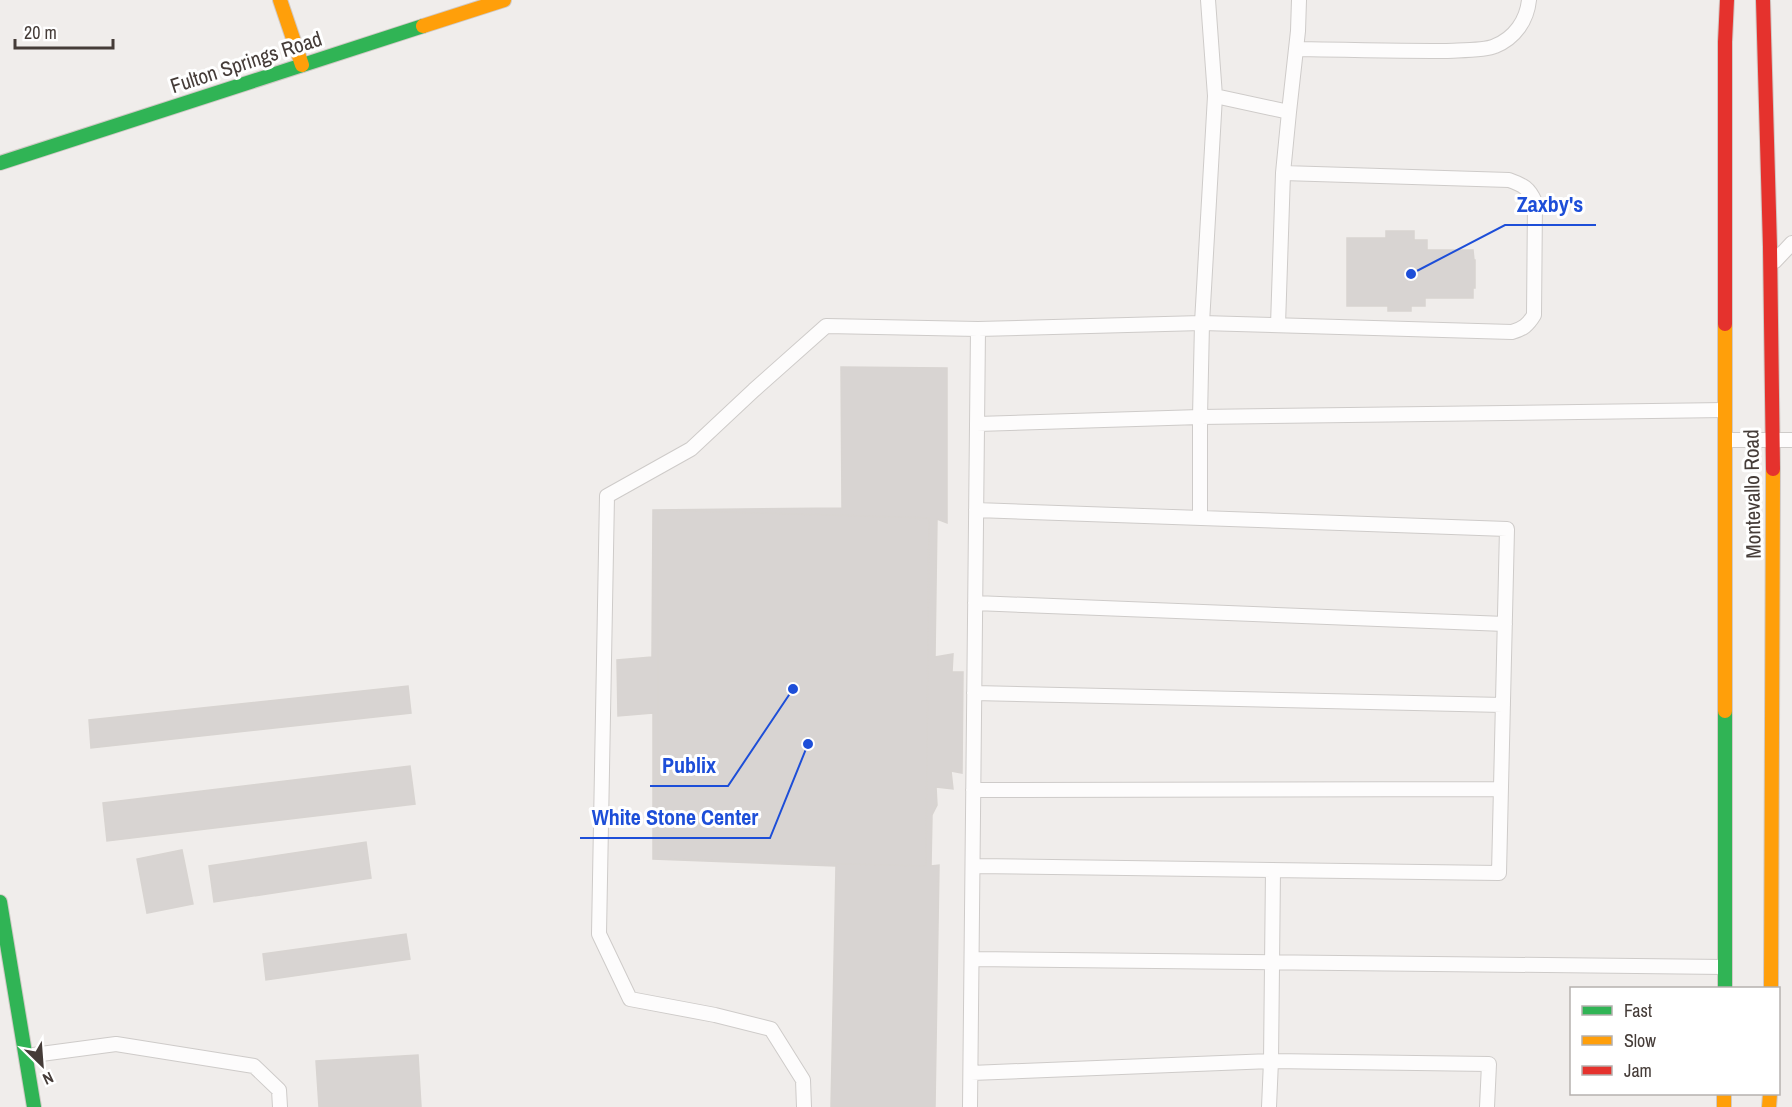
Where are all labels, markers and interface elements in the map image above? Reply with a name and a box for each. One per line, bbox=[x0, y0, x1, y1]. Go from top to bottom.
scale bar bbox=[15, 12, 112, 50]
text: 20 m bbox=[24, 20, 57, 45]
street label: Fulton Springs Road bbox=[166, 24, 326, 100]
callout: Zaxby's bbox=[1505, 185, 1596, 225]
text: Zaxby's bbox=[1517, 189, 1583, 219]
street label: Montevallo Road bbox=[1736, 429, 1768, 559]
callout: Publix bbox=[650, 746, 728, 786]
text: Publix bbox=[662, 750, 716, 780]
callout: White Stone Center bbox=[580, 798, 770, 838]
text: White Stone Center bbox=[592, 802, 758, 832]
legend bbox=[1570, 987, 1780, 1095]
text: Fast bbox=[1624, 998, 1652, 1023]
text: Slow bbox=[1624, 1028, 1656, 1053]
north arrow bbox=[12, 1035, 72, 1095]
text: Jam bbox=[1624, 1058, 1652, 1083]
text: N bbox=[39, 1067, 57, 1091]

